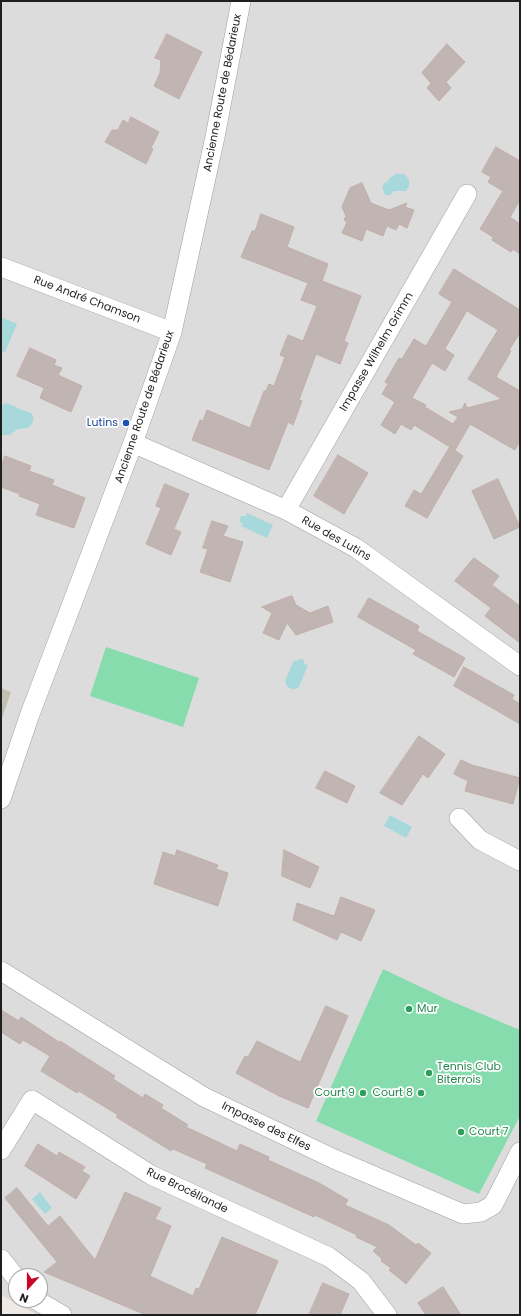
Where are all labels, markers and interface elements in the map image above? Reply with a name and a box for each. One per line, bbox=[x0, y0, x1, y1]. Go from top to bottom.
street label: Ancienne Route de Bédarieux bbox=[201, 13, 245, 173]
street label: Rue André Chamson bbox=[32, 274, 142, 326]
street label: Impasse Wilhelm Grimm bbox=[337, 290, 417, 414]
street label: Ancienne Route de Bédarieux bbox=[113, 329, 177, 485]
place label: Lutins bbox=[87, 416, 118, 430]
marker: Lutins bbox=[121, 418, 131, 428]
street label: Rue des Lutins bbox=[299, 514, 373, 564]
place label: Mur bbox=[417, 1002, 438, 1016]
marker: Mur bbox=[404, 1004, 414, 1014]
place label: Tennis Club Biterrois bbox=[437, 1060, 501, 1086]
marker: Tennis Club Biterrois bbox=[424, 1068, 434, 1078]
place label: Court 9 bbox=[314, 1086, 355, 1100]
place label: Court 8 bbox=[372, 1086, 413, 1100]
marker: Court 9 bbox=[358, 1088, 368, 1098]
marker: Court 8 bbox=[416, 1088, 426, 1098]
street label: Impasse des Elfes bbox=[219, 1100, 313, 1154]
place label: Court 7 bbox=[469, 1125, 509, 1139]
marker: Court 7 bbox=[456, 1127, 466, 1137]
street label: Rue Brocéliande bbox=[144, 1166, 230, 1216]
north arrow bbox=[8, 1268, 48, 1308]
text: N bbox=[17, 1289, 31, 1307]

